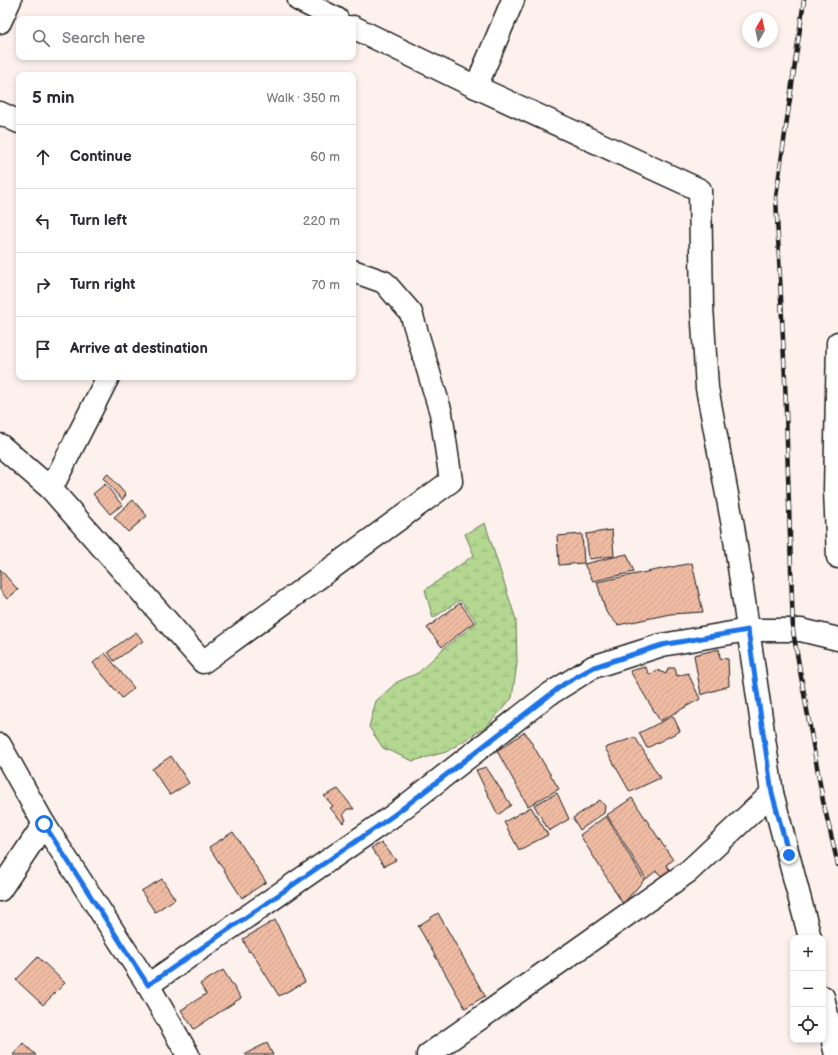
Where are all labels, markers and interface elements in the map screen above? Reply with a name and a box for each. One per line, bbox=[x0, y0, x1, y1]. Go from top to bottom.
north arrow bbox=[742, 12, 778, 48]
search box bbox=[16, 16, 356, 60]
icon: search bbox=[30, 27, 52, 49]
text: Search here bbox=[62, 29, 145, 48]
text: 5 min bbox=[32, 88, 75, 108]
text: Walk · 350 m bbox=[266, 90, 340, 106]
icon: ahead bbox=[32, 146, 54, 168]
text: Continue bbox=[70, 147, 132, 166]
text: 60 m bbox=[310, 149, 340, 165]
icon: left bbox=[32, 210, 54, 232]
text: Turn left bbox=[70, 211, 127, 230]
text: 220 m bbox=[303, 213, 340, 229]
icon: right bbox=[32, 274, 54, 296]
text: Turn right bbox=[70, 275, 135, 294]
text: 70 m bbox=[312, 277, 340, 293]
icon: arrive bbox=[32, 338, 54, 360]
text: Arrive at destination bbox=[70, 339, 208, 358]
route start bbox=[35, 815, 53, 833]
route end bbox=[780, 846, 798, 864]
map controls bbox=[790, 935, 826, 1043]
button: + bbox=[790, 935, 826, 971]
button: − bbox=[790, 971, 826, 1007]
button: locate bbox=[790, 1007, 826, 1043]

